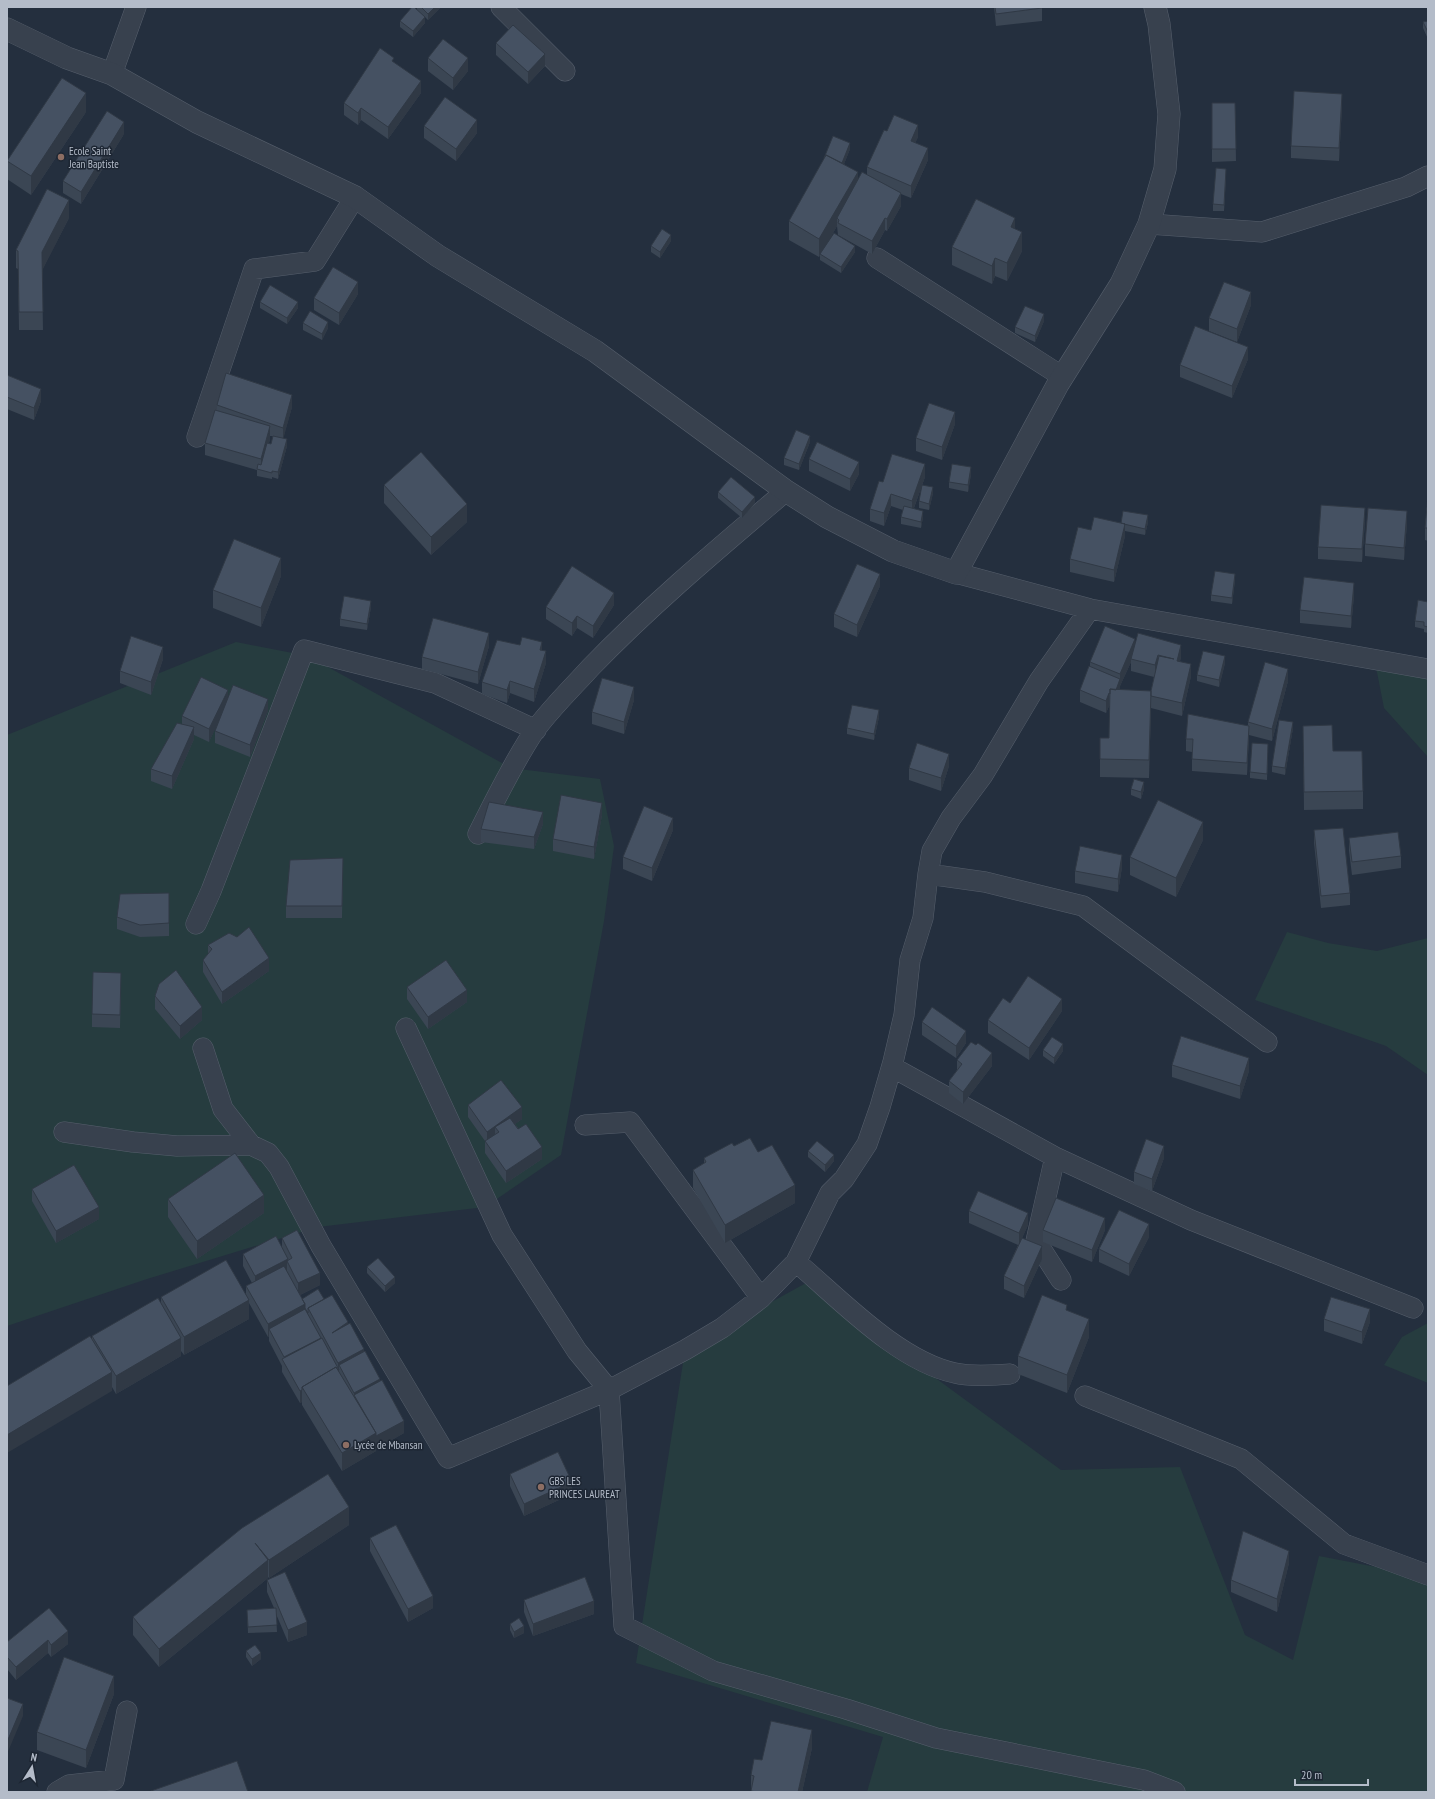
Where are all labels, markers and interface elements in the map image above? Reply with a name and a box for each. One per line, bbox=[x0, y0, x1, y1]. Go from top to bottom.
place label: Ecole Saint Jean Baptiste bbox=[68, 144, 119, 171]
marker: Ecole Saint Jean Baptiste bbox=[56, 152, 66, 162]
place label: Lycée de Mbansan bbox=[354, 1438, 423, 1452]
marker: Lycée de Mbansan bbox=[341, 1440, 351, 1450]
place label: GBS LES PRINCES LAUREAT bbox=[549, 1474, 620, 1501]
marker: GBS LES PRINCES LAUREAT bbox=[536, 1482, 546, 1492]
north arrow bbox=[12, 1747, 52, 1787]
text: N bbox=[30, 1750, 38, 1765]
scale bar bbox=[1295, 1761, 1368, 1787]
text: 20 m bbox=[1301, 1767, 1322, 1782]

